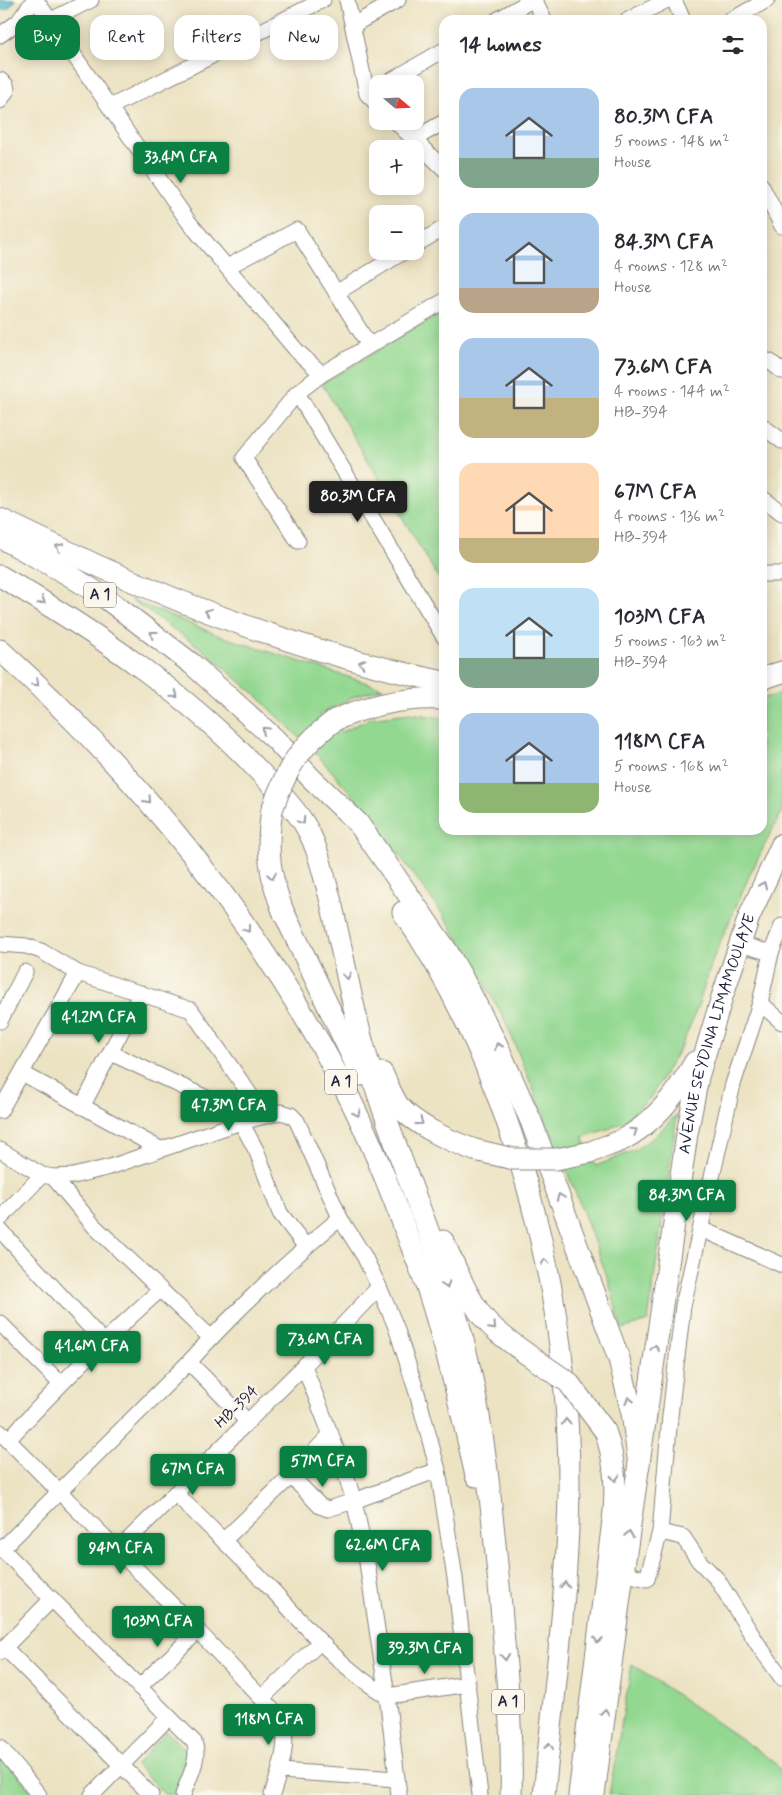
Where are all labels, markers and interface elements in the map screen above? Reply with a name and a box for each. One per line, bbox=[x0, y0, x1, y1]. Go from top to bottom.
chip: Buy bbox=[15, 15, 80, 60]
chip: Rent bbox=[90, 15, 164, 60]
chip: Filters bbox=[174, 15, 260, 60]
chip: New bbox=[270, 15, 338, 60]
text: 14 homes bbox=[459, 31, 542, 59]
icon: filters bbox=[719, 31, 747, 59]
north arrow bbox=[369, 75, 424, 130]
map controls bbox=[369, 75, 424, 260]
text: 80.3M CFA bbox=[614, 103, 713, 131]
icon: home bbox=[499, 108, 559, 168]
text: 5 rooms · 148 m² bbox=[614, 131, 729, 152]
button: + bbox=[369, 140, 424, 195]
pin: 33.4M CFA bbox=[124, 142, 238, 184]
text: 33.4M CFA bbox=[144, 147, 218, 168]
text: House bbox=[614, 152, 652, 173]
button: − bbox=[369, 205, 424, 260]
text: 84.3M CFA bbox=[614, 228, 714, 256]
icon: home bbox=[499, 233, 559, 293]
text: 4 rooms · 128 m² bbox=[614, 256, 728, 277]
text: House bbox=[614, 277, 652, 298]
text: 73.6M CFA bbox=[614, 353, 712, 381]
icon: home bbox=[499, 358, 559, 418]
text: 4 rooms · 144 m² bbox=[614, 381, 730, 402]
text: HB-394 bbox=[614, 402, 668, 423]
text: 67M CFA bbox=[614, 478, 697, 506]
pin: 80.3M CFA bbox=[301, 480, 415, 523]
icon: home bbox=[499, 483, 559, 543]
text: 80.3M CFA bbox=[320, 486, 396, 507]
text: 4 rooms · 136 m² bbox=[614, 506, 725, 527]
text: HB-394 bbox=[614, 527, 668, 548]
one-way arrow bbox=[55, 543, 64, 553]
road number: A 1 bbox=[84, 582, 116, 608]
one-way arrow bbox=[37, 595, 46, 605]
text: 103M CFA bbox=[614, 603, 706, 631]
one-way arrow bbox=[204, 608, 213, 618]
icon: home bbox=[499, 608, 559, 668]
one-way arrow bbox=[149, 631, 159, 640]
text: 5 rooms · 163 m² bbox=[614, 631, 726, 652]
text: HB-394 bbox=[614, 652, 668, 673]
one-way arrow bbox=[359, 659, 367, 669]
one-way arrow bbox=[30, 677, 39, 686]
one-way arrow bbox=[169, 689, 178, 698]
one-way arrow bbox=[262, 727, 271, 736]
text: 118M CFA bbox=[614, 728, 705, 756]
icon: home bbox=[499, 733, 559, 793]
text: 5 rooms · 168 m² bbox=[614, 756, 729, 777]
text: House bbox=[614, 777, 652, 798]
one-way arrow bbox=[142, 795, 151, 804]
one-way arrow bbox=[296, 815, 305, 825]
one-way arrow bbox=[266, 871, 276, 880]
one-way arrow bbox=[756, 881, 767, 890]
street label: AVENUE SEYDINA LIMAMOULAYE bbox=[674, 911, 760, 1155]
one-way arrow bbox=[241, 923, 250, 932]
one-way arrow bbox=[341, 972, 352, 980]
pin: 41.2M CFA bbox=[42, 1002, 156, 1044]
text: 41.2M CFA bbox=[62, 1007, 136, 1028]
one-way arrow bbox=[493, 1042, 504, 1051]
road number: A 1 bbox=[325, 1070, 357, 1094]
pin: 47.3M CFA bbox=[172, 1090, 286, 1132]
text: 47.3M CFA bbox=[192, 1095, 266, 1116]
one-way arrow bbox=[350, 1108, 360, 1117]
one-way arrow bbox=[414, 1117, 423, 1125]
one-way arrow bbox=[628, 1128, 638, 1137]
pin: 84.3M CFA bbox=[630, 1180, 744, 1222]
text: 84.3M CFA bbox=[649, 1185, 725, 1206]
one-way arrow bbox=[556, 1193, 566, 1201]
one-way arrow bbox=[540, 1257, 551, 1266]
one-way arrow bbox=[440, 1280, 450, 1289]
one-way arrow bbox=[487, 1322, 496, 1331]
pin: 73.6M CFA bbox=[268, 1324, 382, 1366]
text: 73.6M CFA bbox=[288, 1329, 362, 1350]
pin: 41.6M CFA bbox=[35, 1330, 149, 1373]
text: 41.6M CFA bbox=[55, 1336, 129, 1357]
one-way arrow bbox=[649, 1343, 660, 1351]
street label: HB-394 bbox=[210, 1381, 264, 1433]
one-way arrow bbox=[624, 1395, 635, 1404]
one-way arrow bbox=[561, 1418, 572, 1426]
pin: 57M CFA bbox=[277, 1446, 369, 1488]
text: 57M CFA bbox=[291, 1451, 355, 1472]
pin: 67M CFA bbox=[147, 1454, 239, 1496]
text: 67M CFA bbox=[161, 1459, 225, 1480]
one-way arrow bbox=[609, 1474, 620, 1482]
one-way arrow bbox=[623, 1529, 633, 1538]
pin: 62.6M CFA bbox=[326, 1530, 440, 1572]
pin: 94M CFA bbox=[75, 1532, 167, 1575]
text: 62.6M CFA bbox=[345, 1535, 421, 1556]
text: 94M CFA bbox=[89, 1538, 153, 1559]
one-way arrow bbox=[559, 1581, 570, 1589]
pin: 103M CFA bbox=[106, 1606, 210, 1648]
text: 103M CFA bbox=[123, 1611, 193, 1632]
pin: 39.3M CFA bbox=[368, 1632, 482, 1675]
one-way arrow bbox=[593, 1636, 604, 1644]
text: 39.3M CFA bbox=[388, 1638, 462, 1659]
one-way arrow bbox=[499, 1653, 510, 1661]
road number: A 1 bbox=[492, 1690, 524, 1714]
pin: 118M CFA bbox=[217, 1704, 321, 1746]
one-way arrow bbox=[599, 1708, 610, 1716]
text: 118M CFA bbox=[234, 1709, 304, 1730]
one-way arrow bbox=[543, 1742, 554, 1750]

